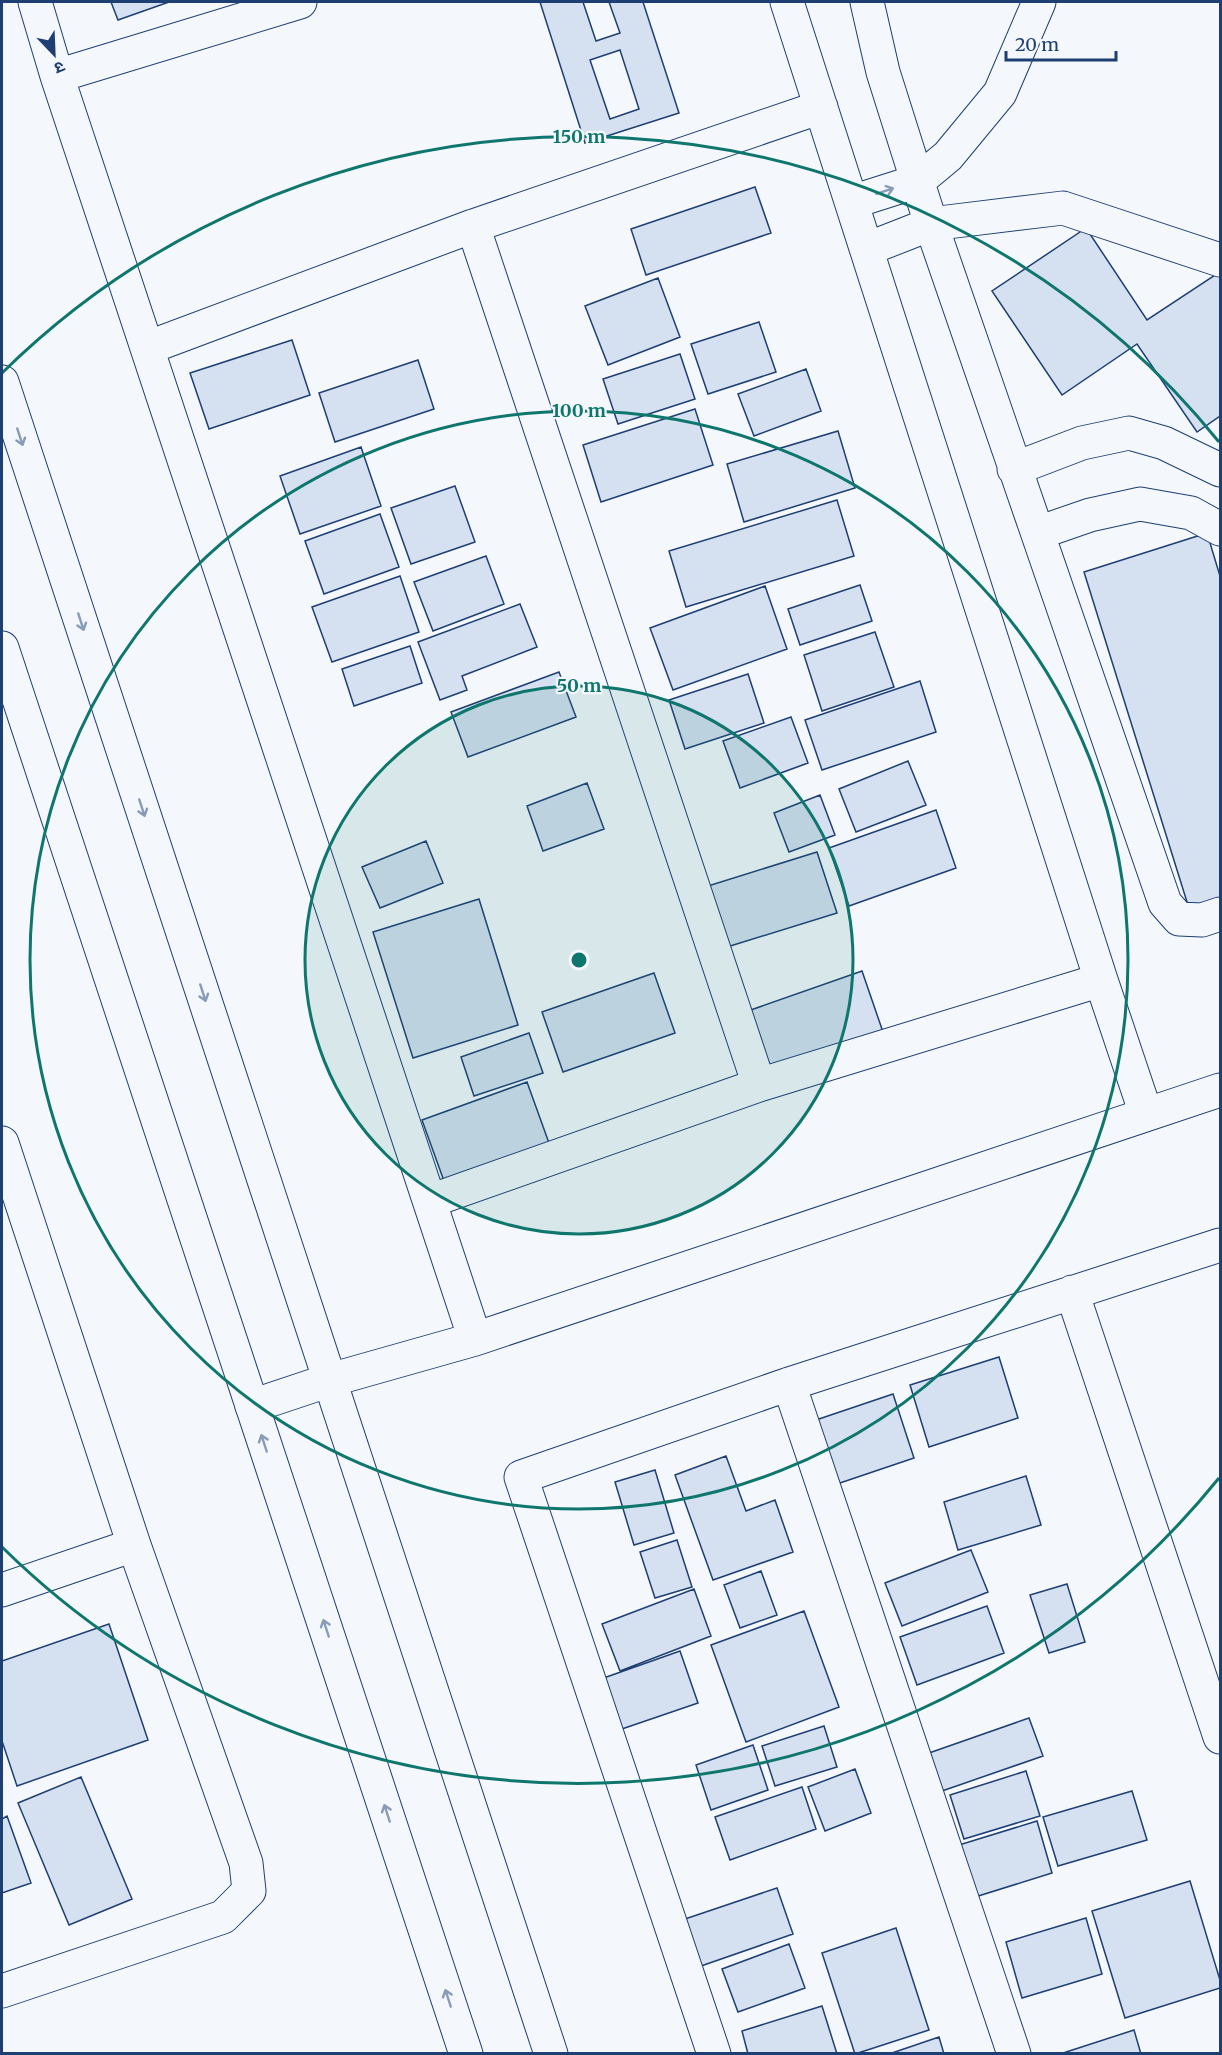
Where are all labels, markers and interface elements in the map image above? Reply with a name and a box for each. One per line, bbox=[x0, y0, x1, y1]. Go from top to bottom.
north arrow bbox=[24, 24, 84, 84]
scale bar bbox=[1006, 24, 1116, 62]
text: 20 m bbox=[1015, 33, 1059, 56]
text: उ bbox=[51, 57, 68, 79]
text: 150 m bbox=[553, 125, 605, 148]
one-way arrow bbox=[875, 185, 894, 196]
text: 100 m bbox=[552, 399, 606, 422]
one-way arrow bbox=[15, 427, 26, 446]
one-way arrow bbox=[76, 613, 87, 631]
text: 50 m bbox=[557, 674, 601, 697]
one-way arrow bbox=[137, 798, 148, 817]
centre of rings bbox=[569, 950, 589, 970]
one-way arrow bbox=[198, 983, 209, 1002]
one-way arrow bbox=[258, 1434, 269, 1453]
one-way arrow bbox=[319, 1619, 330, 1638]
one-way arrow bbox=[381, 1804, 392, 1823]
one-way arrow bbox=[442, 1989, 453, 2008]

